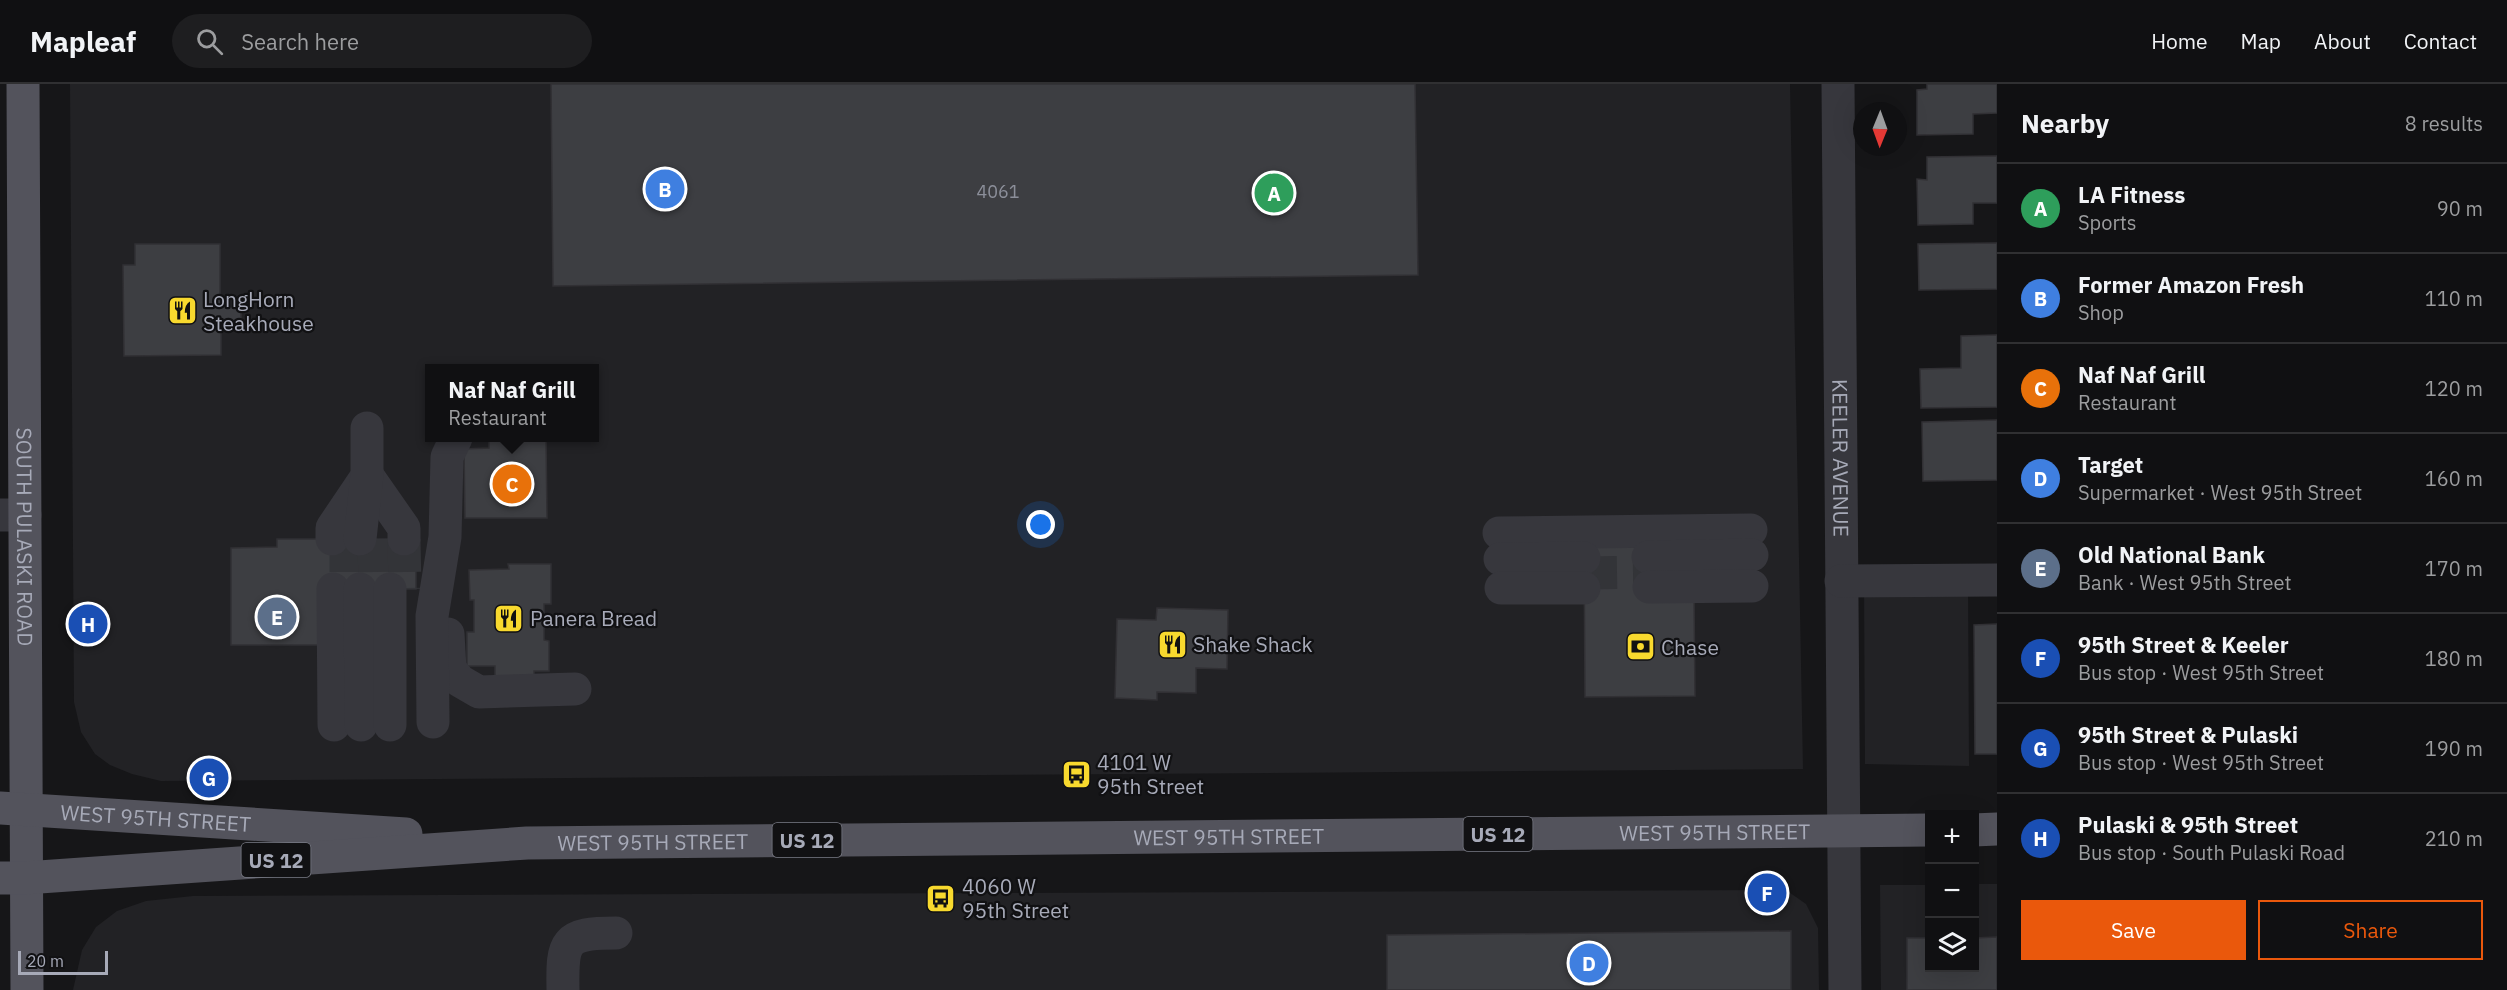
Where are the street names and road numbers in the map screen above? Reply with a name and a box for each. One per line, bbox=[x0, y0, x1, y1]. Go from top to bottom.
street label: KEELER AVENUE bbox=[1826, 379, 1855, 537]
street label: SOUTH PULASKI ROAD bbox=[11, 428, 39, 646]
street label: WEST 95TH STREET bbox=[60, 798, 252, 838]
road number: US 12 bbox=[1464, 817, 1532, 851]
street label: WEST 95TH STREET bbox=[1619, 817, 1810, 847]
street label: WEST 95TH STREET bbox=[1133, 822, 1324, 851]
road number: US 12 bbox=[772, 823, 842, 857]
street label: WEST 95TH STREET bbox=[557, 827, 748, 857]
road number: US 12 bbox=[242, 843, 310, 877]

